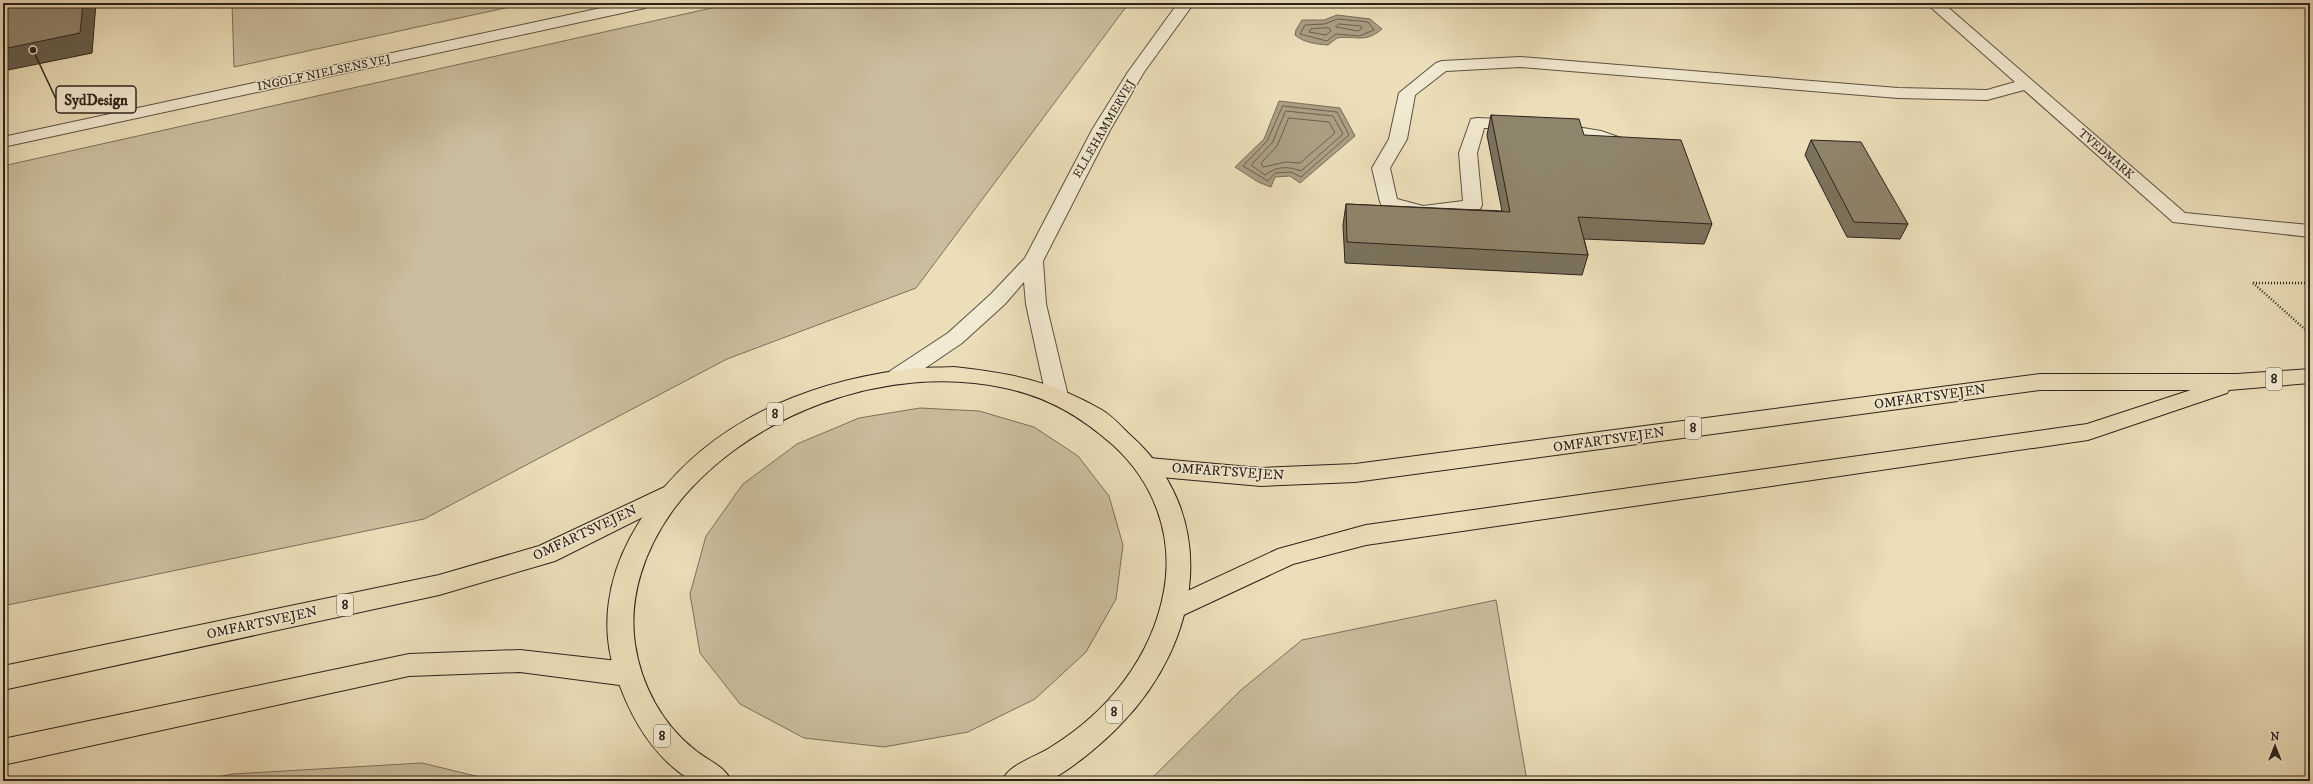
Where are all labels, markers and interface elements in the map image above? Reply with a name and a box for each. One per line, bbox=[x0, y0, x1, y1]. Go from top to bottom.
street label: INGOLF NIELSENS VEJ bbox=[256, 51, 392, 95]
street label: ELLEHAMMERVEJ bbox=[1070, 77, 1138, 181]
callout: SydDesign bbox=[56, 86, 136, 113]
text: SydDesign bbox=[64, 91, 128, 110]
street label: TVEDMARK bbox=[2075, 126, 2137, 183]
road number: 8 bbox=[2266, 368, 2282, 390]
street label: OMFARTSVEJEN bbox=[1873, 380, 1988, 414]
road number: 8 bbox=[767, 403, 783, 425]
road number: 8 bbox=[1685, 417, 1701, 439]
street label: OMFARTSVEJEN bbox=[1552, 423, 1667, 457]
street label: OMFARTSVEJEN bbox=[1171, 459, 1285, 485]
street label: OMFARTSVEJEN bbox=[530, 501, 640, 565]
road number: 8 bbox=[337, 594, 353, 616]
street label: OMFARTSVEJEN bbox=[205, 602, 320, 644]
road number: 8 bbox=[1106, 701, 1122, 723]
road number: 8 bbox=[654, 725, 670, 747]
north arrow bbox=[2255, 726, 2295, 766]
text: N bbox=[2270, 730, 2280, 744]

